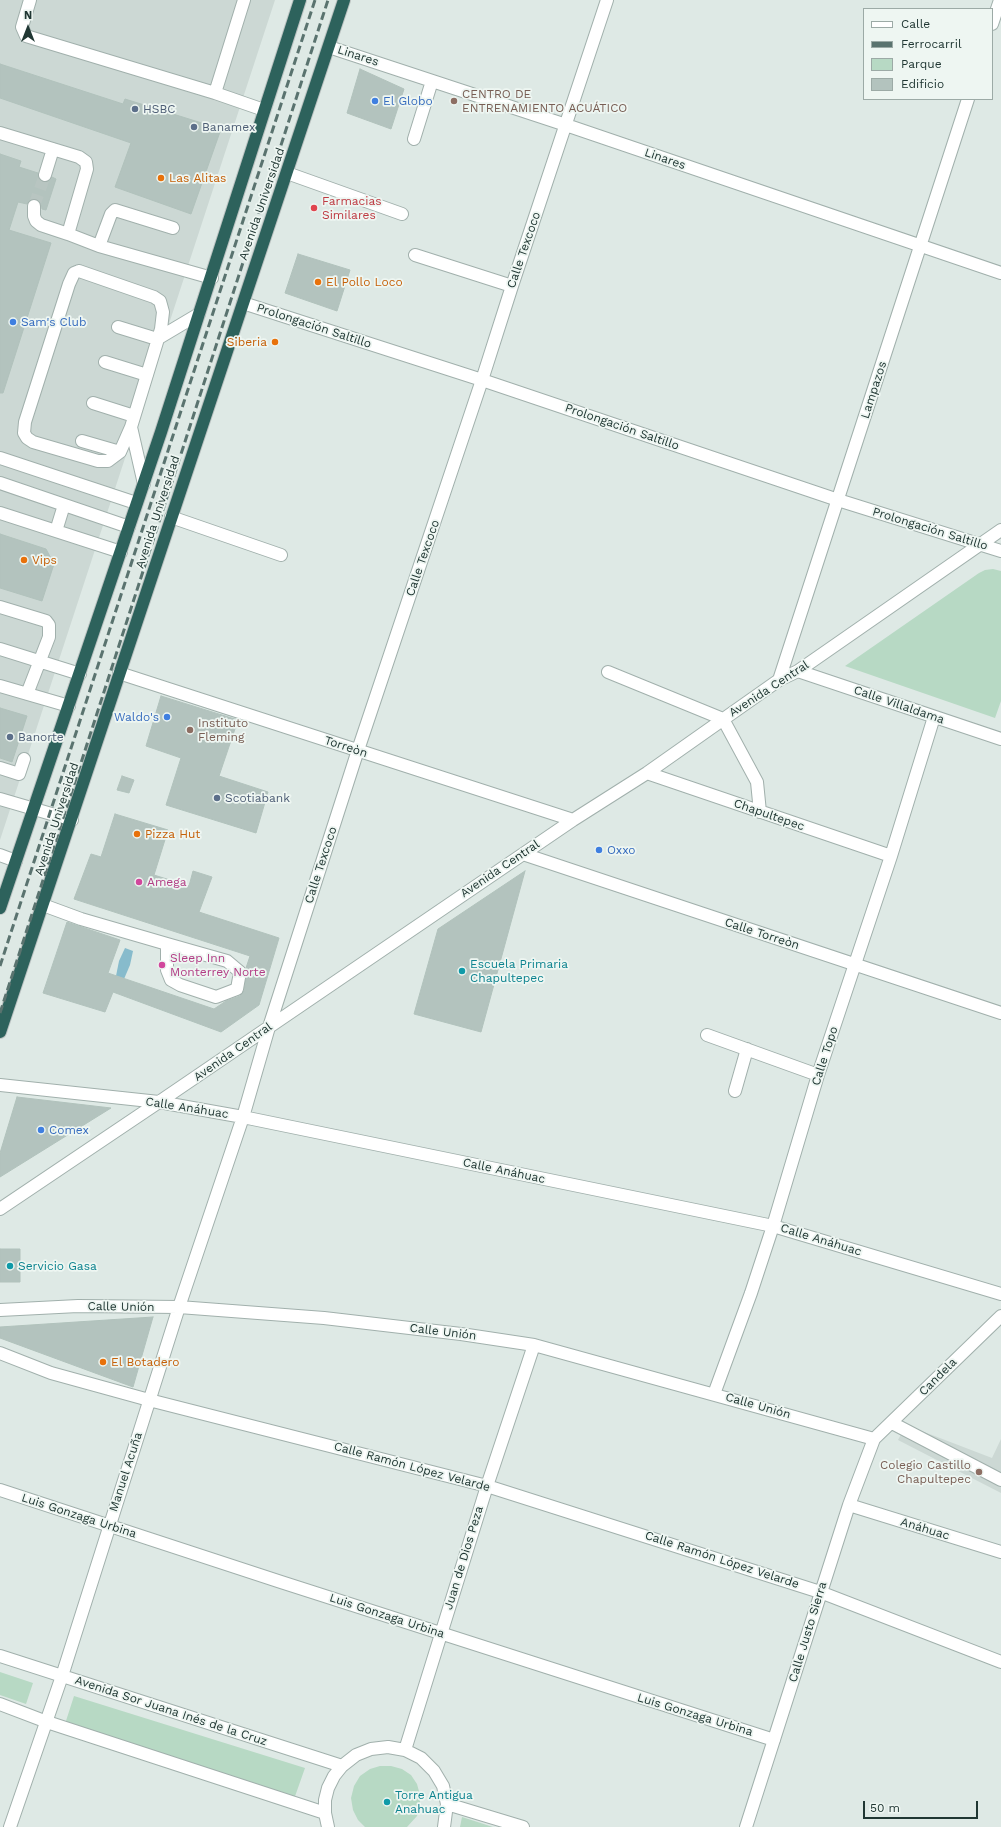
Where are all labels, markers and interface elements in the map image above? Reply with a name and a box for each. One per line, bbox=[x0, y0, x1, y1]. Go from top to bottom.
north arrow bbox=[8, 8, 48, 48]
legend bbox=[863, 8, 993, 100]
text: N bbox=[24, 9, 32, 22]
text: Calle bbox=[901, 17, 930, 31]
text: Ferrocarril bbox=[901, 37, 962, 51]
street label: Linares bbox=[336, 43, 380, 69]
text: Parque bbox=[901, 57, 942, 71]
text: Edificio bbox=[901, 77, 944, 91]
place label: CENTRO DE ENTRENAMIENTO ACUÁTICO bbox=[462, 87, 627, 115]
place label: El Globo bbox=[383, 94, 433, 108]
marker: El Globo bbox=[370, 96, 380, 106]
marker: CENTRO DE ENTRENAMIENTO ACUÁTICO bbox=[449, 96, 459, 106]
place label: HSBC bbox=[143, 102, 176, 116]
marker: HSBC bbox=[130, 104, 140, 114]
place label: Banamex bbox=[202, 120, 255, 134]
marker: Banamex bbox=[189, 122, 199, 132]
street label: Linares bbox=[643, 145, 687, 173]
street label: Avenida Universidad bbox=[236, 146, 288, 262]
place label: Las Alitas bbox=[169, 171, 226, 185]
marker: Las Alitas bbox=[156, 173, 166, 183]
place label: Farmacias Similares bbox=[322, 194, 382, 222]
marker: Farmacias Similares bbox=[309, 203, 319, 213]
street label: Calle Texcoco bbox=[504, 210, 544, 290]
place label: El Pollo Loco bbox=[326, 275, 403, 289]
marker: El Pollo Loco bbox=[313, 277, 323, 287]
street label: Prolongación Saltillo bbox=[255, 301, 373, 351]
place label: Sam's Club bbox=[21, 315, 86, 329]
marker: Sam's Club bbox=[8, 317, 18, 327]
place label: Siberia bbox=[227, 335, 267, 349]
marker: Siberia bbox=[270, 337, 280, 347]
street label: Lampazos bbox=[858, 359, 890, 421]
street label: Prolongación Saltillo bbox=[563, 401, 681, 453]
street label: Avenida Universidad bbox=[133, 454, 183, 570]
street label: Prolongación Saltillo bbox=[871, 505, 989, 553]
street label: Calle Texcoco bbox=[403, 518, 443, 598]
place label: Vips bbox=[32, 553, 57, 567]
marker: Vips bbox=[19, 555, 29, 565]
street label: Avenida Central bbox=[726, 658, 812, 720]
street label: Calle Villaldama bbox=[852, 683, 946, 727]
place label: Waldo's bbox=[114, 710, 159, 724]
marker: Waldo's bbox=[162, 712, 172, 722]
place label: Instituto Fleming bbox=[198, 716, 248, 744]
marker: Instituto Fleming bbox=[185, 725, 195, 735]
place label: Banorte bbox=[18, 730, 64, 744]
marker: Banorte bbox=[5, 732, 15, 742]
street label: Torreòn bbox=[323, 733, 369, 761]
street label: Avenida Universidad bbox=[32, 761, 82, 877]
place label: Scotiabank bbox=[225, 791, 290, 805]
marker: Scotiabank bbox=[212, 793, 222, 803]
street label: Chapultepec bbox=[732, 796, 806, 834]
street label: Calle Texcoco bbox=[302, 825, 340, 905]
place label: Pizza Hut bbox=[145, 827, 200, 841]
marker: Pizza Hut bbox=[132, 829, 142, 839]
street label: Avenida Central bbox=[458, 837, 542, 901]
place label: Oxxo bbox=[607, 843, 636, 857]
marker: Oxxo bbox=[594, 845, 604, 855]
place label: Amega bbox=[147, 875, 186, 889]
marker: Amega bbox=[134, 877, 144, 887]
street label: Calle Torreòn bbox=[723, 915, 801, 953]
place label: Sleep Inn Monterrey Norte bbox=[170, 951, 266, 979]
place label: Escuela Primaria Chapultepec bbox=[470, 957, 568, 985]
marker: Sleep Inn Monterrey Norte bbox=[157, 960, 167, 970]
marker: Escuela Primaria Chapultepec bbox=[457, 966, 467, 976]
street label: Avenida Central bbox=[191, 1020, 275, 1084]
street label: Calle Topo bbox=[809, 1025, 841, 1087]
street label: Calle Anáhuac bbox=[144, 1094, 230, 1122]
place label: Comex bbox=[49, 1123, 89, 1137]
marker: Comex bbox=[36, 1125, 46, 1135]
street label: Calle Anáhuac bbox=[461, 1155, 547, 1187]
street label: Calle Anáhuac bbox=[779, 1221, 863, 1259]
place label: Servicio Gasa bbox=[18, 1259, 97, 1273]
marker: Servicio Gasa bbox=[5, 1261, 15, 1271]
street label: Calle Unión bbox=[87, 1299, 155, 1315]
street label: Calle Unión bbox=[409, 1321, 477, 1343]
place label: El Botadero bbox=[111, 1355, 180, 1369]
street label: Candela bbox=[916, 1355, 960, 1399]
marker: El Botadero bbox=[98, 1357, 108, 1367]
street label: Calle Unión bbox=[724, 1390, 792, 1422]
street label: Manuel Acuña bbox=[106, 1430, 146, 1514]
street label: Calle Ramón López Velarde bbox=[332, 1439, 492, 1495]
place label: Colegio Castillo Chapultepec bbox=[880, 1458, 971, 1486]
marker: Colegio Castillo Chapultepec bbox=[974, 1467, 984, 1477]
street label: Luis Gonzaga Urbina bbox=[20, 1491, 138, 1541]
street label: Juan de Dios Peza bbox=[441, 1504, 487, 1612]
street label: Anáhuac bbox=[899, 1515, 951, 1543]
street label: Calle Ramón López Velarde bbox=[643, 1528, 801, 1592]
street label: Calle Justo Sierra bbox=[786, 1580, 830, 1684]
street label: Luis Gonzaga Urbina bbox=[328, 1591, 446, 1641]
street label: Avenida Sor Juana Inés de la Cruz bbox=[73, 1673, 269, 1749]
street label: Luis Gonzaga Urbina bbox=[635, 1691, 755, 1739]
place label: Torre Antigua Anahuac bbox=[395, 1788, 473, 1816]
scale bar bbox=[865, 1793, 980, 1819]
marker: Torre Antigua Anahuac bbox=[382, 1797, 392, 1807]
text: 50 m bbox=[870, 1801, 900, 1815]

